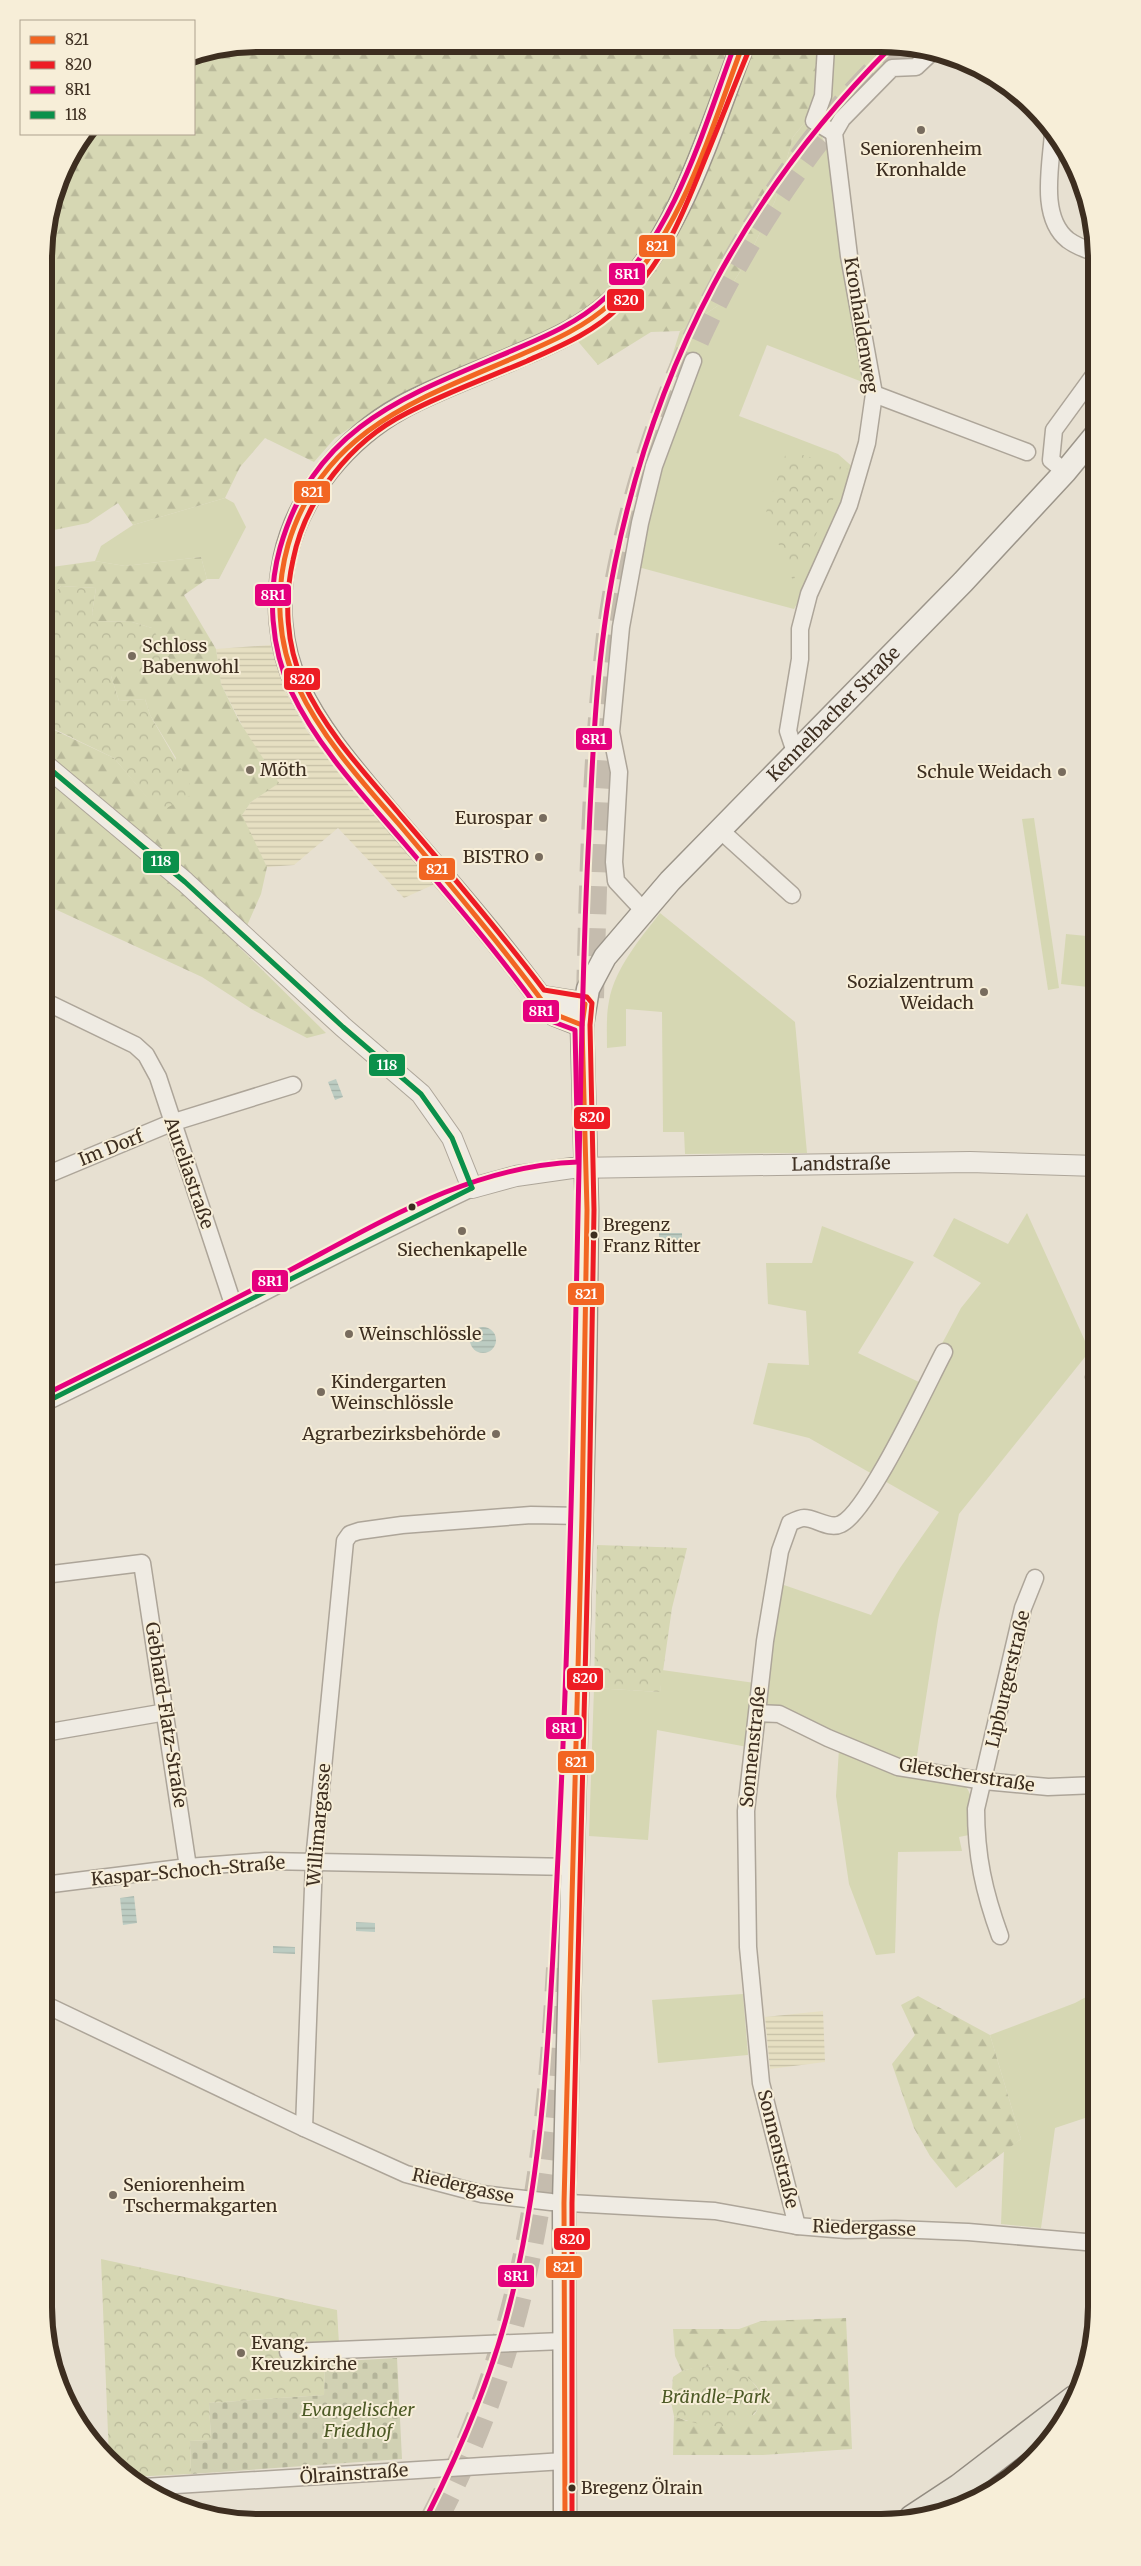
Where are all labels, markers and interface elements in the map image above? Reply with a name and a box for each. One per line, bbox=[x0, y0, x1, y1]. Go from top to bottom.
legend bbox=[20, 20, 195, 135]
text: 821 bbox=[65, 30, 89, 49]
text: 820 bbox=[65, 55, 92, 74]
text: 8R1 bbox=[65, 80, 91, 99]
text: 118 bbox=[65, 105, 87, 124]
marker: Seniorenheim Kronhalde bbox=[915, 124, 927, 136]
place label: Seniorenheim Kronhalde bbox=[860, 137, 982, 181]
line badge: 821 bbox=[638, 234, 676, 258]
text: 821 bbox=[646, 237, 669, 255]
street label: Kronhaldenweg bbox=[839, 255, 884, 395]
line badge: 8R1 bbox=[608, 262, 646, 286]
text: 8R1 bbox=[615, 265, 640, 283]
line badge: 820 bbox=[606, 288, 645, 312]
text: 820 bbox=[613, 291, 639, 309]
line badge: 821 bbox=[293, 480, 331, 504]
text: 821 bbox=[301, 483, 324, 501]
line badge: 8R1 bbox=[254, 583, 292, 607]
text: 8R1 bbox=[261, 586, 286, 604]
place label: Schloss Babenwohl bbox=[142, 634, 240, 678]
street label: Kennelbacher Straße bbox=[762, 641, 905, 786]
marker: Schloss Babenwohl bbox=[126, 650, 138, 662]
line badge: 820 bbox=[283, 667, 321, 691]
text: 820 bbox=[289, 670, 315, 688]
line badge: 8R1 bbox=[575, 727, 613, 751]
text: 8R1 bbox=[582, 730, 607, 748]
place label: Möth bbox=[260, 758, 307, 781]
place label: Schule Weidach bbox=[917, 760, 1052, 783]
marker: Möth bbox=[244, 764, 256, 776]
marker: Schule Weidach bbox=[1056, 766, 1068, 778]
place label: Eurospar bbox=[455, 806, 533, 829]
marker: Eurospar bbox=[537, 812, 549, 824]
place label: BISTRO bbox=[463, 845, 529, 868]
line badge: 118 bbox=[142, 850, 180, 874]
marker: BISTRO bbox=[533, 851, 545, 863]
text: 118 bbox=[151, 852, 172, 870]
line badge: 821 bbox=[418, 857, 456, 881]
text: 821 bbox=[426, 860, 449, 878]
place label: Sozialzentrum Weidach bbox=[847, 970, 974, 1014]
marker: Sozialzentrum Weidach bbox=[978, 986, 990, 998]
line badge: 8R1 bbox=[522, 999, 560, 1023]
text: 8R1 bbox=[529, 1002, 554, 1020]
line badge: 118 bbox=[368, 1053, 406, 1077]
text: 118 bbox=[377, 1056, 398, 1074]
line badge: 820 bbox=[573, 1106, 611, 1130]
text: 820 bbox=[579, 1108, 605, 1126]
street label: Aureliastraße bbox=[159, 1113, 219, 1232]
street label: Im Dorf bbox=[75, 1124, 148, 1171]
street label: Landstraße bbox=[791, 1151, 891, 1176]
unlabelled marker bbox=[407, 1202, 417, 1212]
place label: Bregenz Franz Ritter bbox=[603, 1214, 701, 1257]
marker: Siechenkapelle bbox=[456, 1225, 468, 1237]
marker: Bregenz Franz Ritter bbox=[589, 1230, 599, 1240]
place label: Siechenkapelle bbox=[397, 1238, 527, 1261]
line badge: 8R1 bbox=[251, 1269, 289, 1293]
text: 8R1 bbox=[258, 1272, 283, 1290]
line badge: 821 bbox=[567, 1282, 605, 1306]
text: 821 bbox=[575, 1285, 598, 1303]
place label: Weinschlössle bbox=[358, 1322, 481, 1345]
marker: Weinschlössle bbox=[343, 1328, 355, 1340]
place label: Kindergarten Weinschlössle bbox=[330, 1370, 453, 1414]
marker: Kindergarten Weinschlössle bbox=[315, 1386, 327, 1398]
place label: Agrarbezirksbehörde bbox=[301, 1422, 486, 1445]
marker: Agrarbezirksbehörde bbox=[490, 1428, 502, 1440]
street label: Lipburgerstraße bbox=[981, 1608, 1034, 1750]
street label: Gebhard-Flatz-Straße bbox=[140, 1620, 193, 1809]
line badge: 820 bbox=[566, 1667, 604, 1691]
text: 820 bbox=[572, 1669, 598, 1687]
street label: Sonnenstraße bbox=[735, 1685, 770, 1809]
line badge: 8R1 bbox=[545, 1716, 583, 1740]
text: 8R1 bbox=[552, 1719, 577, 1737]
line badge: 821 bbox=[557, 1750, 595, 1774]
street label: Gletscherstraße bbox=[898, 1752, 1036, 1797]
text: 821 bbox=[565, 1753, 588, 1771]
street label: Willimargasse bbox=[302, 1762, 335, 1888]
street label: Kaspar-Schoch-Straße bbox=[90, 1851, 286, 1890]
street label: Sonnenstraße bbox=[753, 2087, 804, 2211]
street label: Riedergasse bbox=[410, 2163, 516, 2208]
place label: Seniorenheim Tschermakgarten bbox=[123, 2173, 278, 2217]
marker: Seniorenheim Tschermakgarten bbox=[107, 2189, 119, 2201]
street label: Riedergasse bbox=[812, 2214, 916, 2241]
line badge: 820 bbox=[553, 2227, 591, 2251]
text: 820 bbox=[559, 2230, 585, 2248]
line badge: 821 bbox=[545, 2255, 583, 2279]
text: 821 bbox=[553, 2258, 576, 2276]
line badge: 8R1 bbox=[497, 2264, 535, 2288]
text: 8R1 bbox=[504, 2267, 529, 2285]
place label: Evang. Kreuzkirche bbox=[251, 2331, 357, 2375]
marker: Evang. Kreuzkirche bbox=[235, 2347, 247, 2359]
park label: Brändle-Park bbox=[662, 2385, 771, 2408]
park label: Evangelischer Friedhof bbox=[302, 2398, 415, 2442]
street label: Ölrainstraße bbox=[299, 2458, 409, 2489]
place label: Bregenz Ölrain bbox=[581, 2477, 703, 2499]
marker: Bregenz Ölrain bbox=[567, 2483, 577, 2493]

